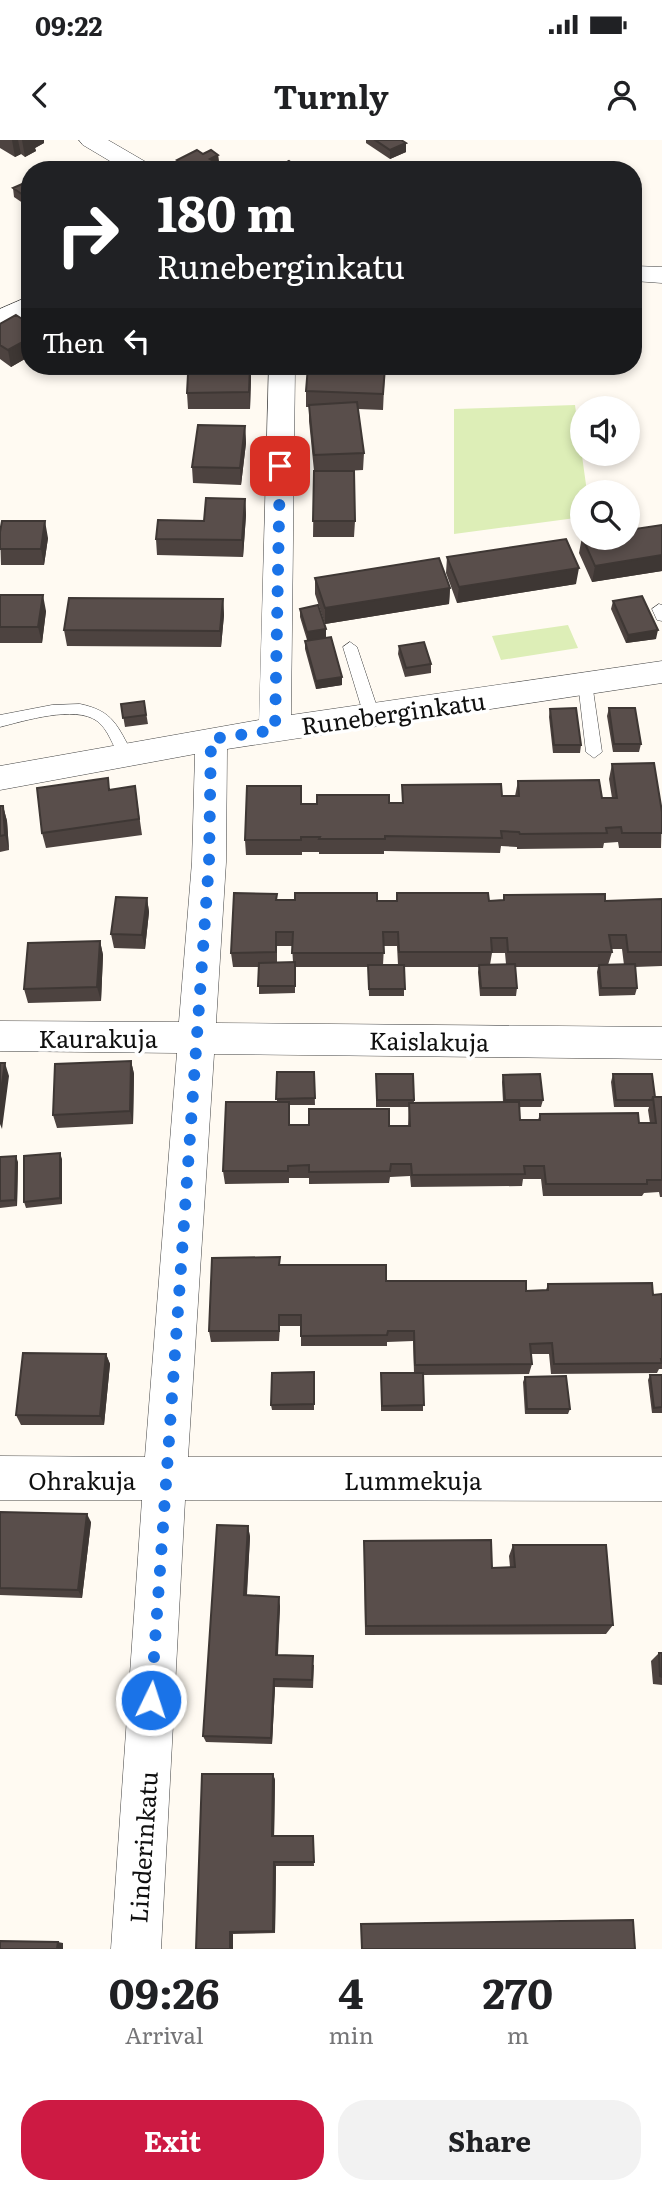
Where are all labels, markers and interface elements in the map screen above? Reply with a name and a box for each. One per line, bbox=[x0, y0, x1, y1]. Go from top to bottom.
text: 09:22 bbox=[35, 5, 102, 44]
text: Turnly bbox=[274, 71, 389, 119]
icon: back bbox=[21, 76, 59, 114]
icon: person bbox=[603, 76, 641, 114]
text: 180 m bbox=[157, 174, 295, 247]
icon: right bbox=[42, 189, 133, 280]
text: Runeberginkatu bbox=[157, 241, 405, 289]
text: Then bbox=[42, 322, 104, 361]
icon: left bbox=[118, 322, 156, 360]
map controls bbox=[570, 396, 640, 550]
button: sound bbox=[570, 396, 640, 466]
pin bbox=[250, 436, 310, 496]
icon: arrive bbox=[261, 447, 299, 485]
button: search bbox=[570, 480, 640, 550]
street label: Runeberginkatu bbox=[299, 682, 487, 742]
street label: Kaurakuja bbox=[38, 1020, 158, 1055]
street label: Kaislakuja bbox=[369, 1021, 489, 1059]
street label: Ohrakuja bbox=[28, 1462, 136, 1497]
street label: Lummekuja bbox=[344, 1462, 482, 1497]
position arrow bbox=[114, 1663, 188, 1737]
street label: Linderinkatu bbox=[119, 1770, 165, 1924]
text: 09:26 bbox=[109, 1960, 220, 2022]
text: 4 bbox=[338, 1960, 364, 2022]
text: 270 bbox=[482, 1960, 553, 2022]
text: Arrival bbox=[125, 2017, 203, 2051]
text: min bbox=[328, 2017, 374, 2051]
text: m bbox=[507, 2017, 529, 2051]
button: Exit bbox=[21, 2100, 324, 2180]
button: Share bbox=[338, 2100, 641, 2180]

